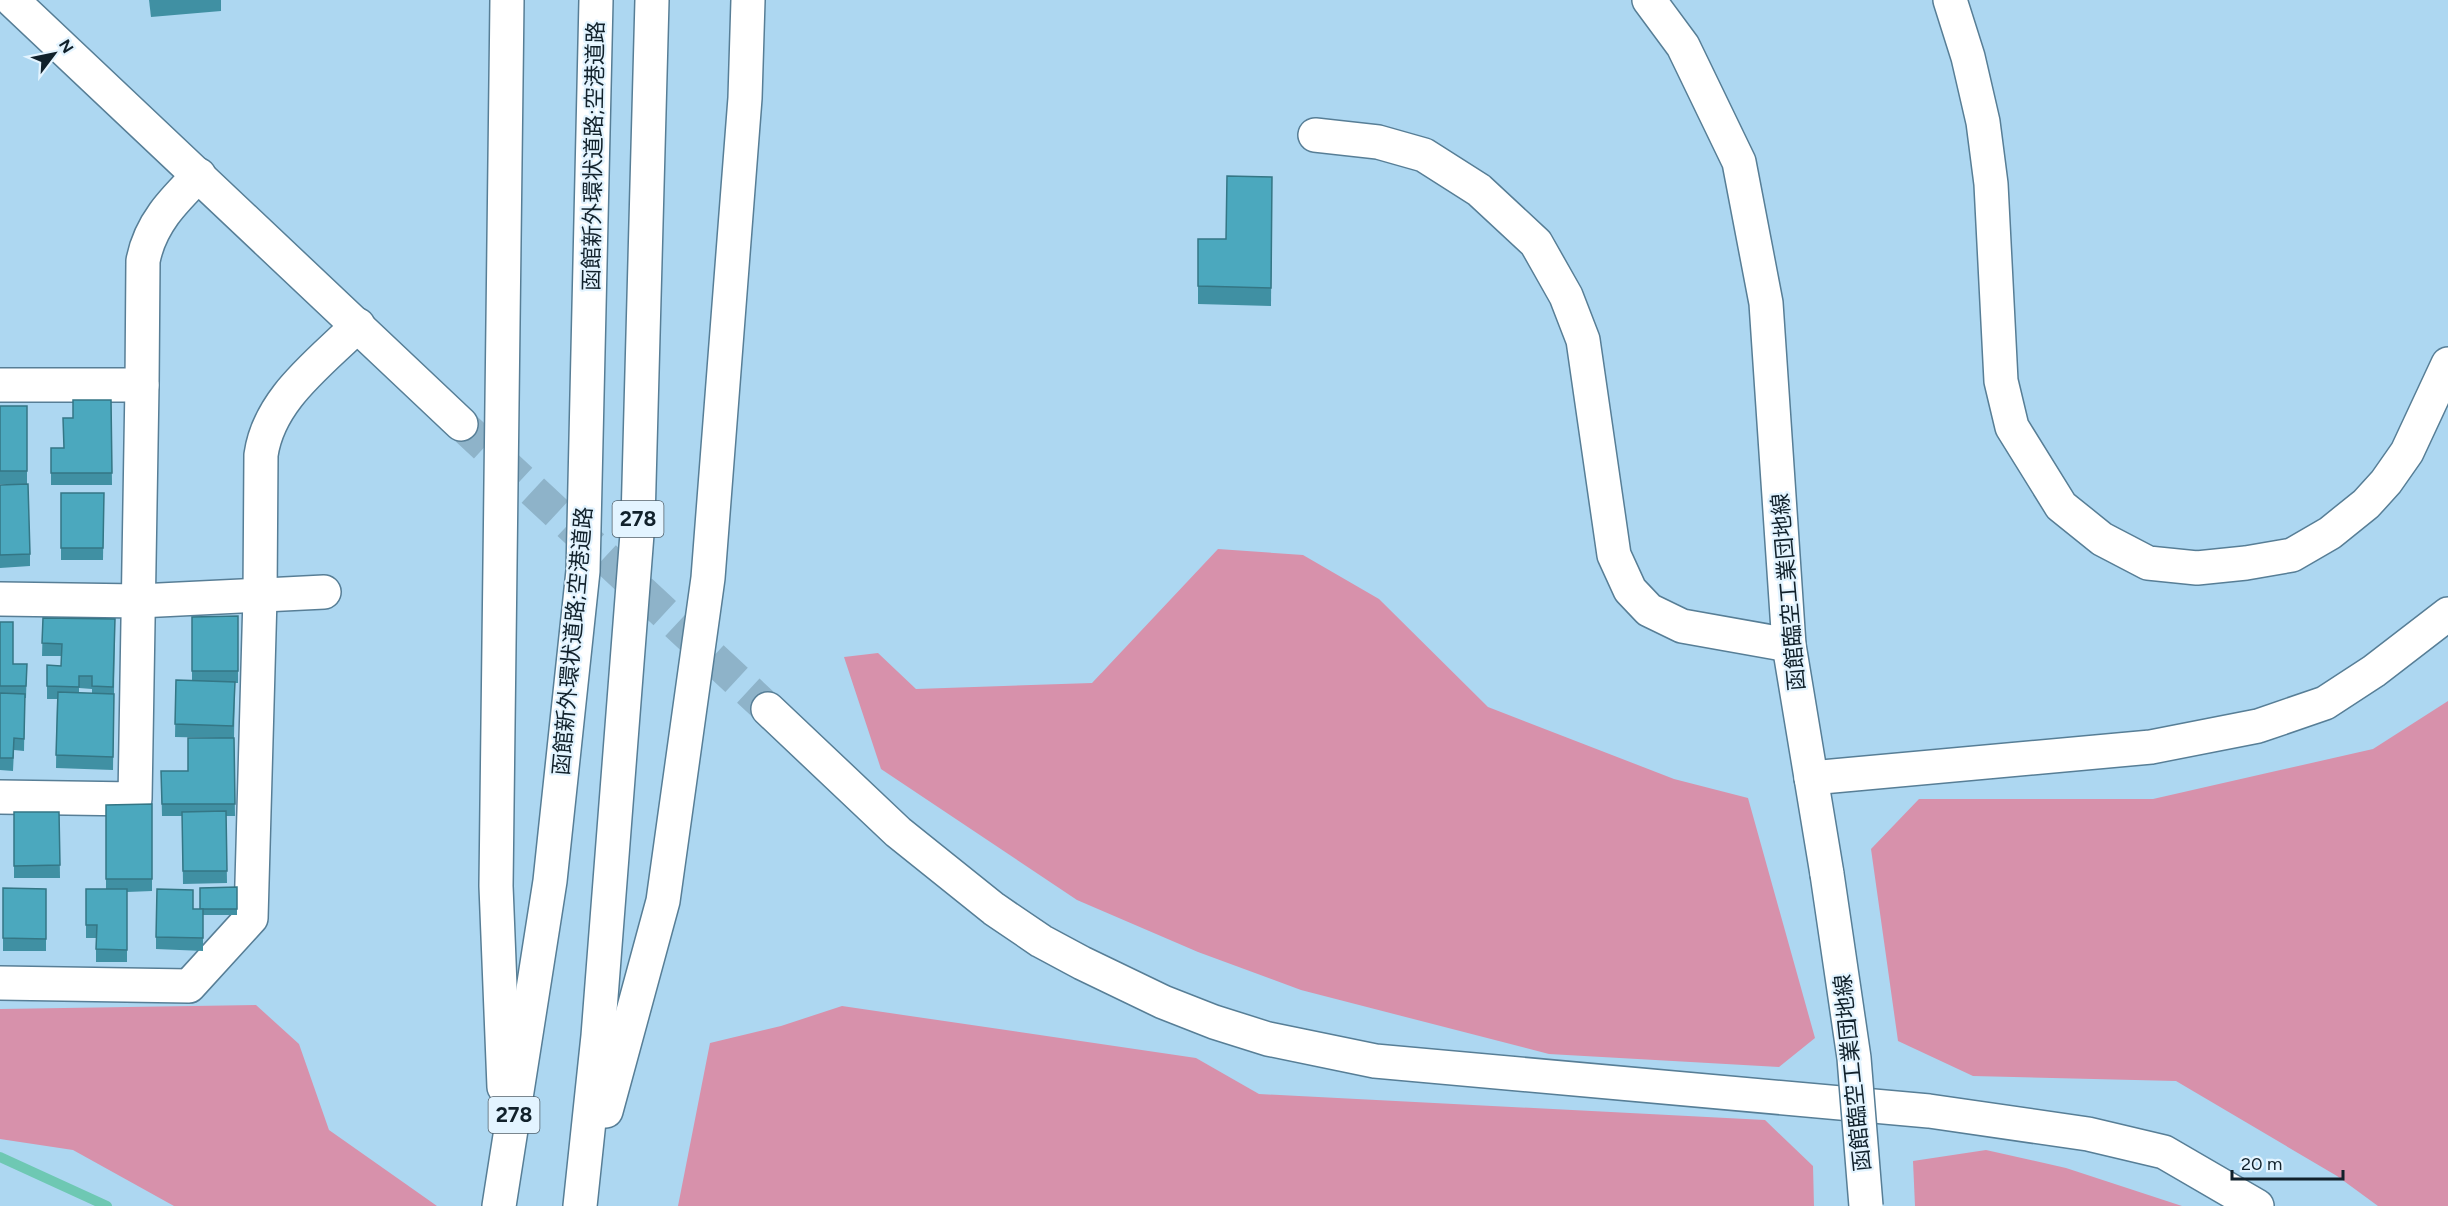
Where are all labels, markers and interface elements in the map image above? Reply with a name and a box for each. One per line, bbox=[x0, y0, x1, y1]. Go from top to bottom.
street label: 函館新外環状道路;空港道路 bbox=[578, 21, 609, 291]
north arrow bbox=[24, 24, 84, 84]
text: N bbox=[55, 36, 78, 57]
street label: 函館臨空工業団地線 bbox=[1766, 492, 1811, 692]
road number: 278 bbox=[612, 501, 664, 537]
street label: 函館新外環状道路;空港道路 bbox=[547, 506, 598, 777]
street label: 函館臨空工業団地線 bbox=[1829, 973, 1876, 1173]
road number: 278 bbox=[488, 1097, 540, 1133]
scale bar bbox=[2232, 1143, 2343, 1181]
text: 20 m bbox=[2241, 1153, 2282, 1175]

